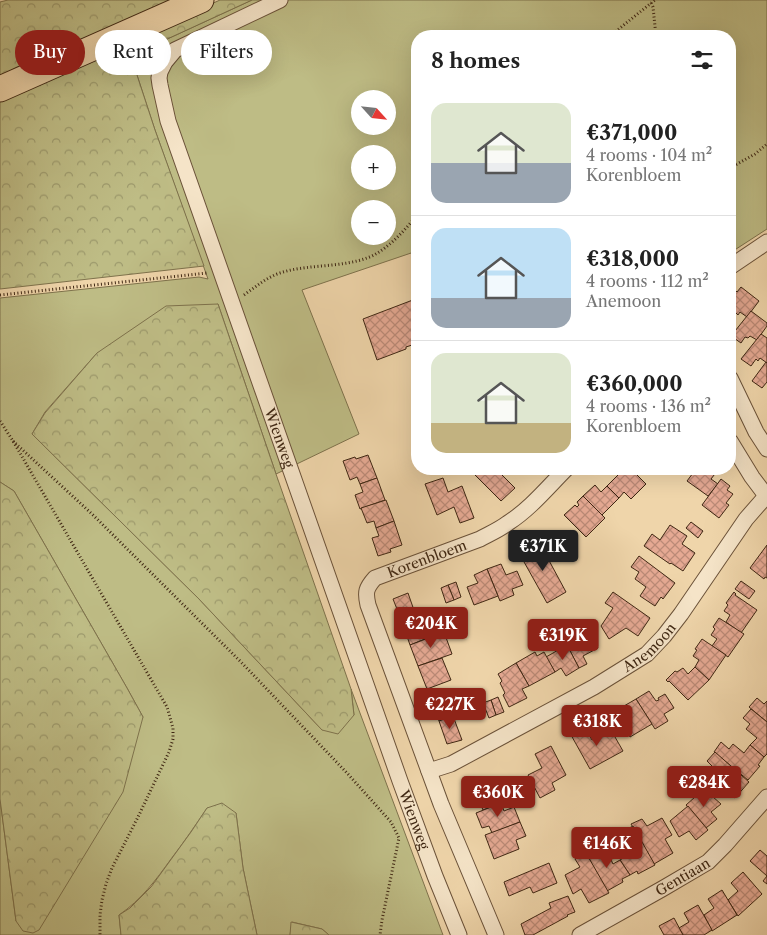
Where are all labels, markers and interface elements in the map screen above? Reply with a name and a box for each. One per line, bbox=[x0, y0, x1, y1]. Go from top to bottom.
chip: Buy bbox=[15, 30, 85, 75]
chip: Rent bbox=[95, 30, 171, 75]
chip: Filters bbox=[181, 30, 272, 75]
icon: filters bbox=[688, 46, 716, 74]
text: 8 homes bbox=[431, 48, 520, 73]
north arrow bbox=[351, 90, 396, 135]
map controls bbox=[351, 90, 396, 245]
text: €371,000 bbox=[586, 120, 677, 145]
icon: home bbox=[471, 123, 531, 183]
button: + bbox=[351, 145, 396, 190]
text: 4 rooms · 104 m² bbox=[586, 145, 712, 165]
text: Korenbloem bbox=[586, 165, 681, 185]
button: − bbox=[351, 200, 396, 245]
text: €318,000 bbox=[586, 246, 679, 271]
icon: home bbox=[471, 248, 531, 308]
text: 4 rooms · 112 m² bbox=[586, 271, 709, 291]
text: Anemoon bbox=[586, 291, 661, 311]
text: €360,000 bbox=[586, 371, 683, 396]
icon: home bbox=[471, 373, 531, 433]
text: 4 rooms · 136 m² bbox=[586, 396, 711, 416]
street label: Wienweg bbox=[260, 405, 298, 471]
text: Korenbloem bbox=[586, 416, 681, 436]
pin: €371K bbox=[508, 530, 578, 572]
street label: Korenbloem bbox=[385, 536, 469, 582]
text: €371K bbox=[519, 536, 567, 556]
pin: €204K bbox=[396, 606, 466, 649]
text: €204K bbox=[405, 613, 457, 633]
pin: €319K bbox=[528, 618, 598, 661]
street label: Anemoon bbox=[619, 619, 680, 676]
text: €319K bbox=[539, 625, 587, 645]
pin: €227K bbox=[415, 688, 485, 730]
text: €227K bbox=[425, 694, 475, 714]
pin: €318K bbox=[562, 704, 632, 747]
text: €318K bbox=[572, 711, 622, 731]
pin: €284K bbox=[669, 766, 739, 808]
text: €284K bbox=[678, 772, 730, 792]
pin: €360K bbox=[463, 776, 533, 818]
text: €360K bbox=[472, 782, 524, 802]
street label: Wienweg bbox=[395, 786, 434, 853]
pin: €146K bbox=[572, 826, 642, 869]
text: €146K bbox=[582, 833, 632, 853]
street label: Gentiaan bbox=[652, 854, 714, 900]

